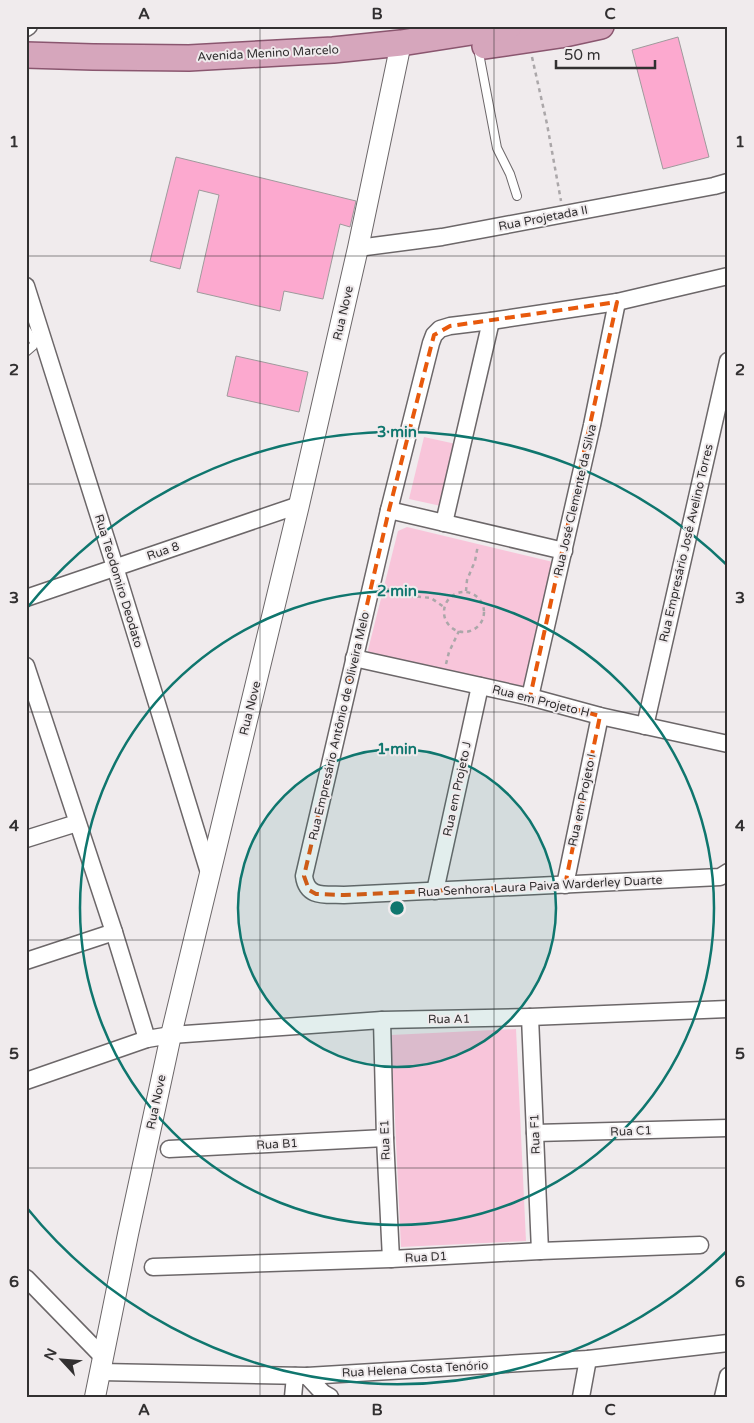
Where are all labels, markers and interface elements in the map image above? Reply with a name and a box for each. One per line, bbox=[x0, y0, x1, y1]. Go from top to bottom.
text: A bbox=[138, 4, 150, 24]
text: B bbox=[371, 4, 383, 24]
text: C bbox=[604, 4, 616, 24]
scale bar bbox=[556, 38, 655, 70]
street label: Avenida Menino Marcelo bbox=[197, 42, 339, 64]
text: 50 m bbox=[564, 46, 601, 64]
text: 1 bbox=[9, 132, 19, 152]
text: 1 bbox=[735, 132, 745, 152]
street label: Rua Projetada II bbox=[497, 202, 589, 234]
street label: Rua Nove bbox=[330, 284, 356, 342]
text: 2 bbox=[9, 360, 19, 380]
text: 2 bbox=[735, 360, 745, 380]
text: 3 min bbox=[377, 423, 417, 441]
street label: Rua José Clemente da Silva bbox=[551, 423, 599, 577]
street label: Rua Empresário José Avelino Torres bbox=[656, 442, 716, 643]
street label: Rua Teodomiro Deodato bbox=[92, 513, 146, 649]
street label: Rua 8 bbox=[145, 539, 181, 563]
text: 2 min bbox=[377, 582, 417, 600]
text: 3 bbox=[9, 588, 19, 608]
text: 3 bbox=[735, 588, 745, 608]
street label: Rua Empresário Antônio de Oliveira Melo bbox=[306, 610, 372, 842]
street label: Rua Nove bbox=[236, 679, 264, 737]
street label: Rua em Projeto H bbox=[491, 682, 591, 720]
text: 1 min bbox=[377, 740, 417, 758]
street label: Rua em Projeto J bbox=[440, 740, 474, 838]
street label: Rua em Projeto I bbox=[565, 752, 599, 848]
text: 4 bbox=[9, 816, 19, 836]
text: 4 bbox=[735, 816, 745, 836]
street label: Rua Senhora Laura Paiva Warderley Duarte bbox=[417, 873, 663, 899]
centre of rings bbox=[388, 899, 406, 917]
street label: Rua A1 bbox=[428, 1012, 470, 1026]
text: 5 bbox=[9, 1044, 19, 1064]
text: 5 bbox=[735, 1044, 745, 1064]
street label: Rua Nove bbox=[143, 1073, 169, 1131]
street label: Rua F1 bbox=[527, 1113, 543, 1155]
street label: Rua E1 bbox=[377, 1119, 393, 1161]
street label: Rua C1 bbox=[610, 1123, 652, 1139]
street label: Rua B1 bbox=[256, 1136, 298, 1152]
street label: Rua D1 bbox=[405, 1249, 447, 1265]
text: 6 bbox=[9, 1272, 19, 1292]
text: 6 bbox=[735, 1272, 745, 1292]
north arrow bbox=[38, 1336, 88, 1386]
text: N bbox=[41, 1346, 61, 1363]
street label: Rua Helena Costa Tenório bbox=[341, 1358, 489, 1380]
text: A bbox=[138, 1400, 150, 1420]
text: B bbox=[371, 1400, 383, 1420]
text: C bbox=[604, 1400, 616, 1420]

